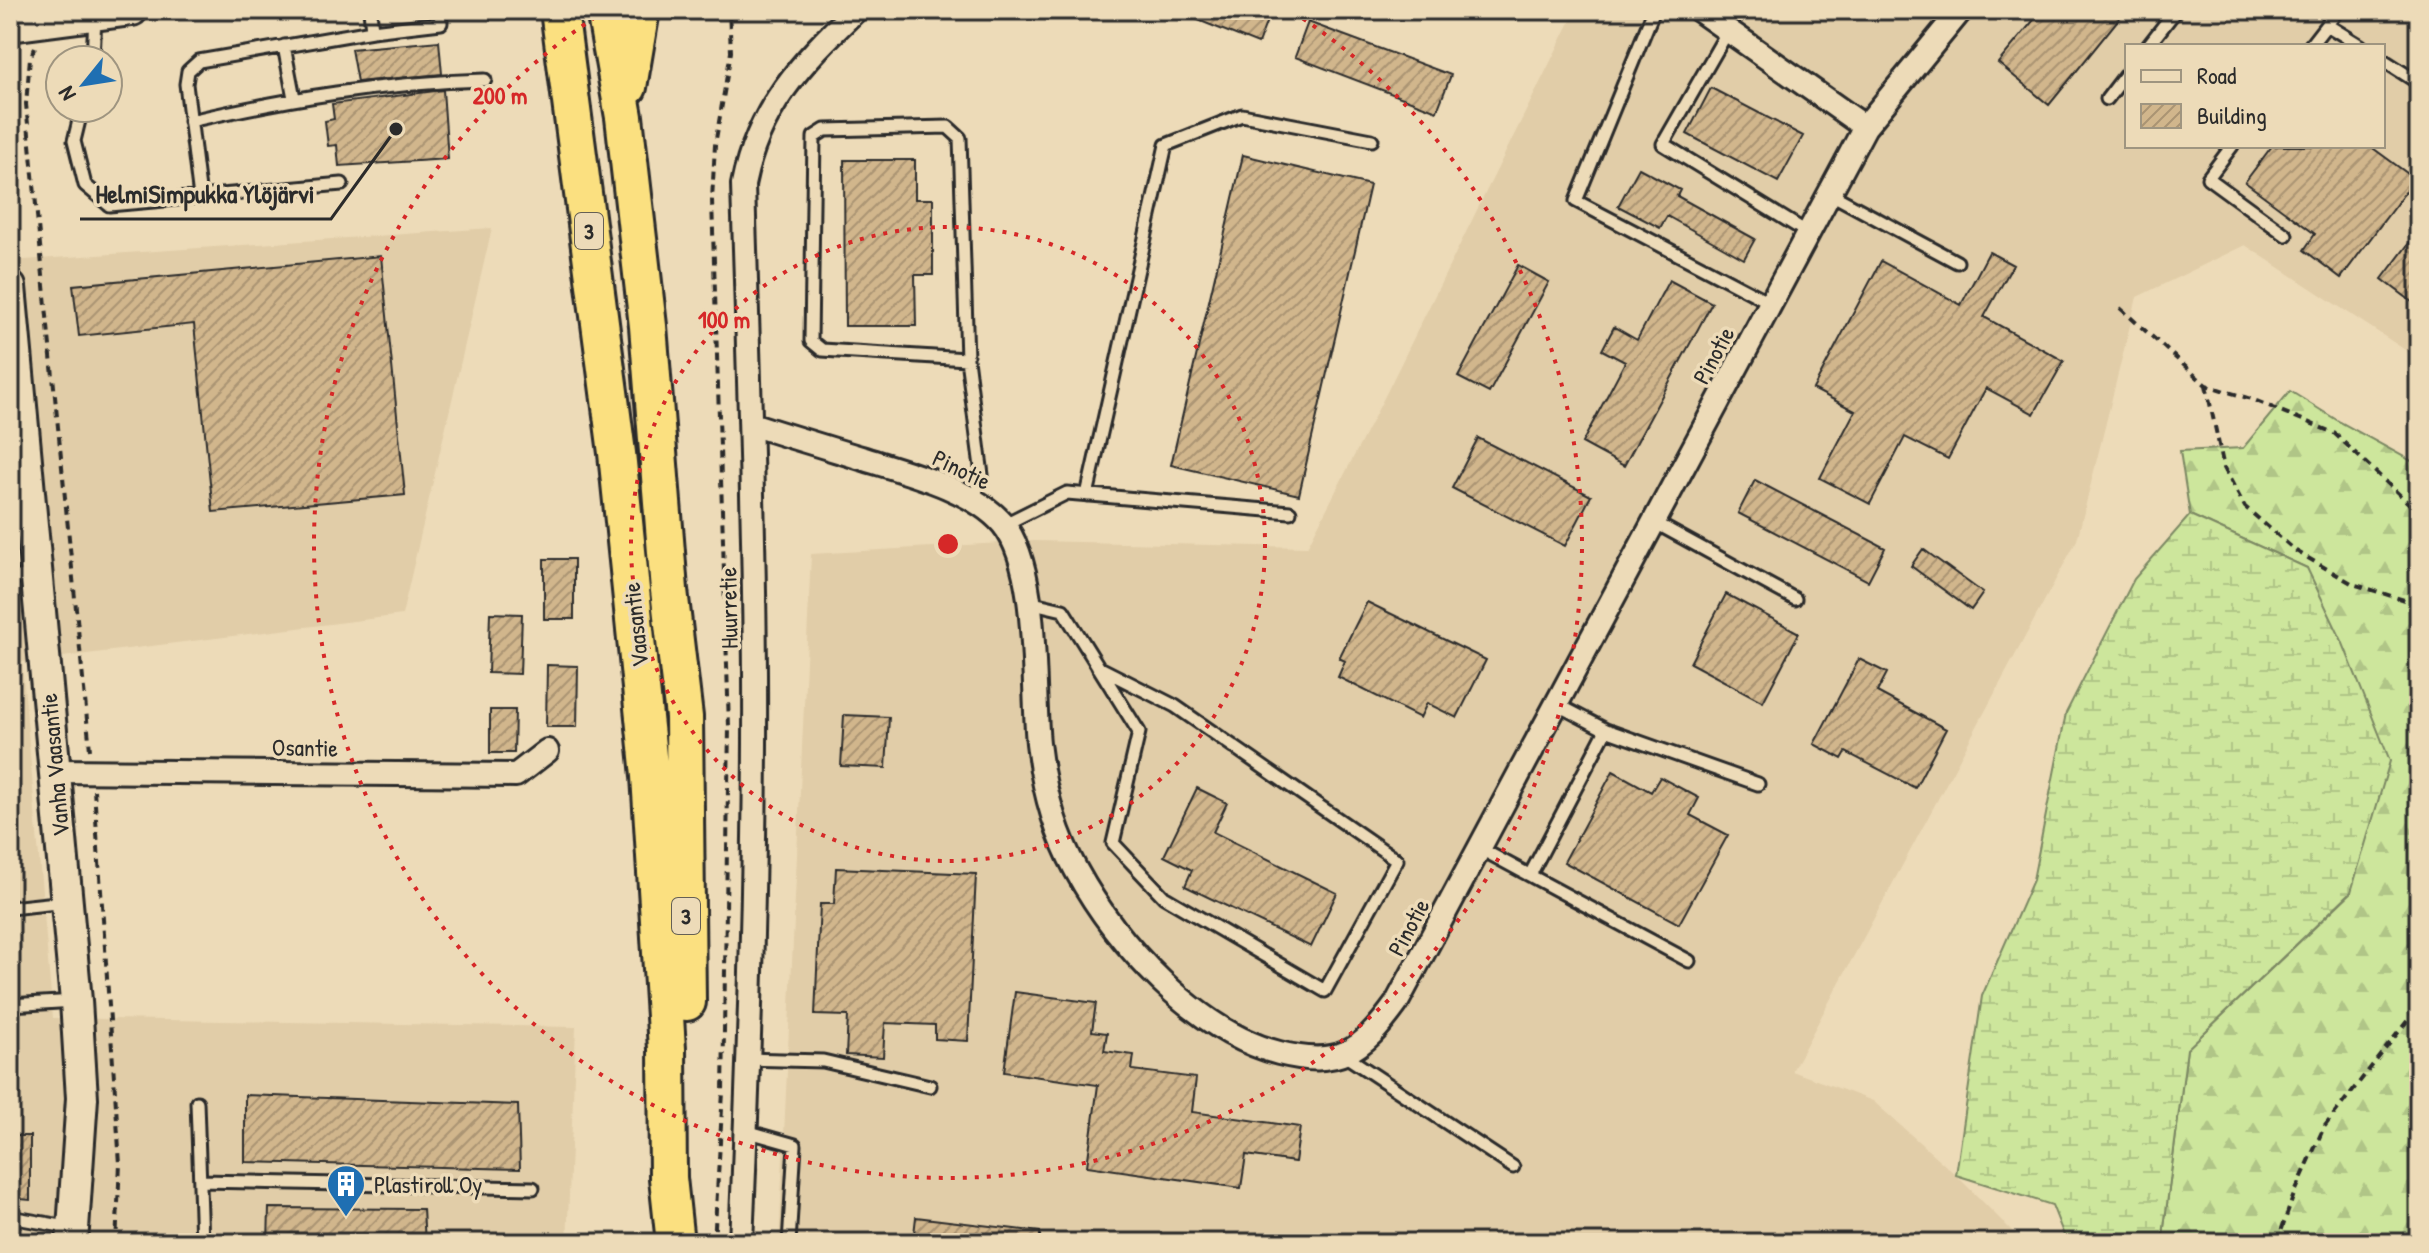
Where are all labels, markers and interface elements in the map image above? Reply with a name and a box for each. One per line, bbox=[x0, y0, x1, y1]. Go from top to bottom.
north arrow bbox=[44, 44, 124, 124]
legend bbox=[2125, 44, 2385, 148]
text: Road bbox=[2197, 59, 2236, 91]
text: 200 m bbox=[473, 79, 527, 111]
text: N bbox=[51, 81, 83, 107]
text: Building bbox=[2197, 99, 2267, 131]
callout: HelmiSimpukka Ylöjärvi bbox=[80, 169, 331, 219]
text: HelmiSimpukka Ylöjärvi bbox=[95, 176, 315, 212]
road number: 3 bbox=[575, 213, 603, 249]
text: 100 m bbox=[698, 303, 750, 335]
street label: Pinotie bbox=[1685, 320, 1742, 389]
street label: Pinotie bbox=[928, 441, 997, 497]
centre of rings bbox=[934, 530, 962, 558]
street label: Huurretie bbox=[711, 566, 745, 649]
street label: Vaasantie bbox=[615, 581, 655, 669]
street label: Vanha Vaasantie bbox=[32, 692, 76, 838]
street label: Osantie bbox=[272, 730, 339, 764]
street label: Pinotie bbox=[1380, 892, 1437, 961]
road number: 3 bbox=[672, 898, 700, 934]
building icon: Plastiroll Oy bbox=[325, 1163, 367, 1218]
place label: Plastiroll Oy bbox=[374, 1168, 482, 1200]

